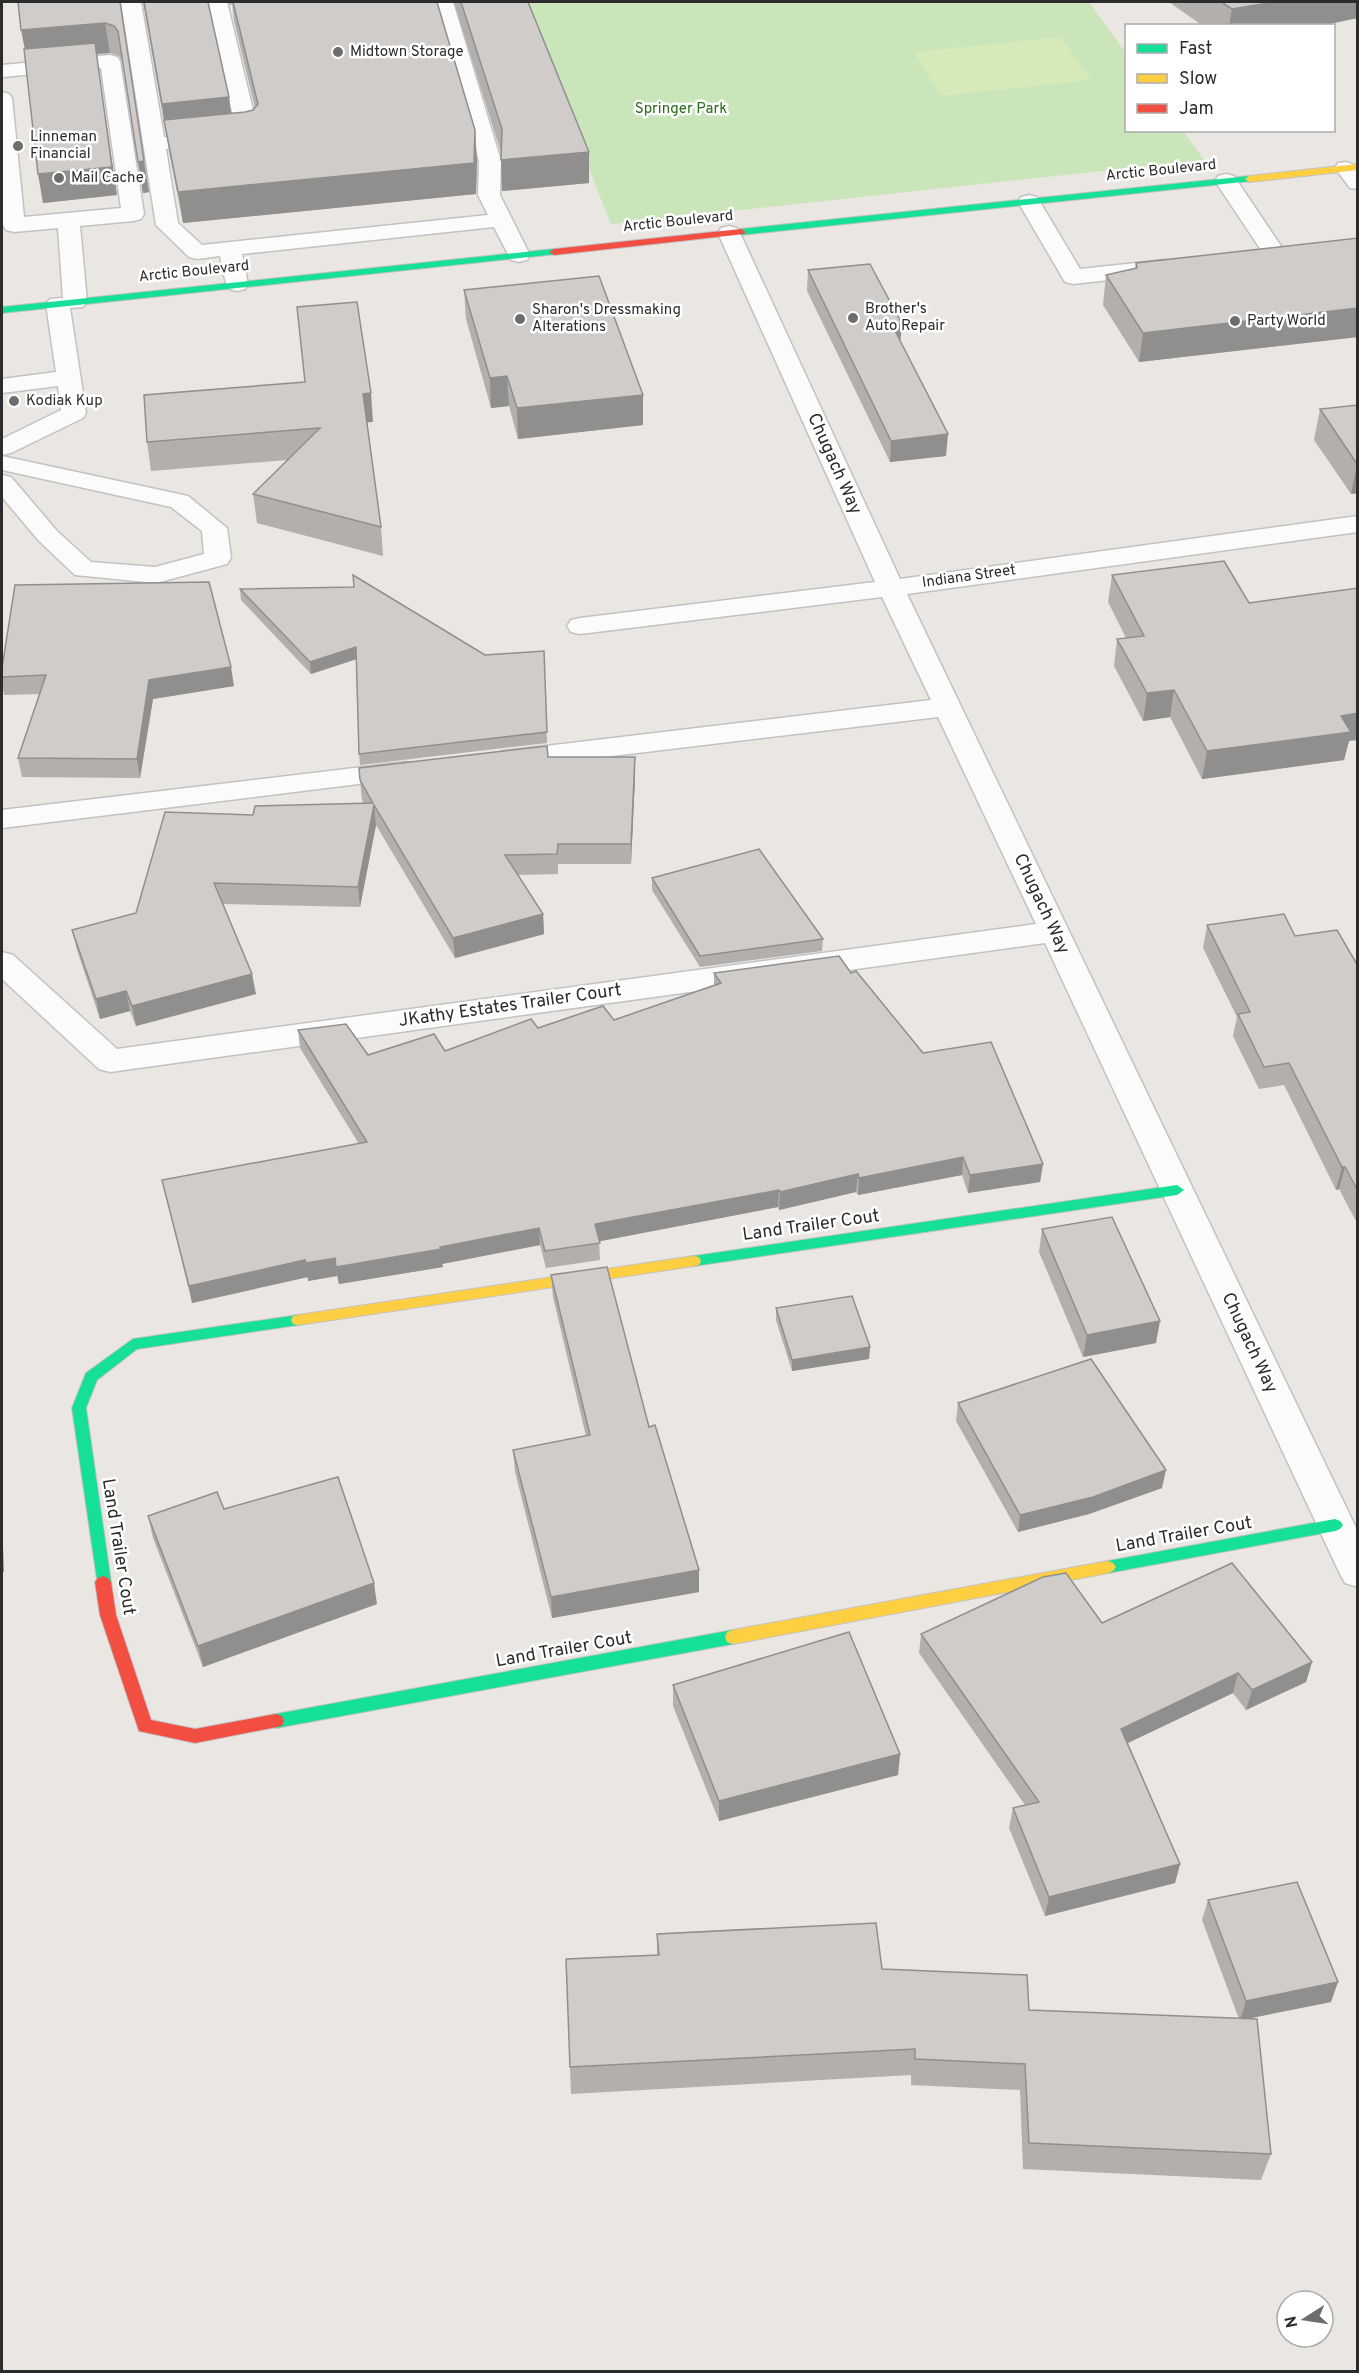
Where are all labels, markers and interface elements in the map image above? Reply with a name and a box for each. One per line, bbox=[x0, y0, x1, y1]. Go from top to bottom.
legend bbox=[1125, 24, 1335, 132]
text: Fast bbox=[1179, 38, 1212, 61]
place label: Midtown Storage bbox=[350, 43, 463, 62]
marker: Midtown Storage bbox=[331, 45, 345, 59]
text: Slow bbox=[1179, 68, 1217, 91]
text: Jam bbox=[1179, 98, 1214, 121]
park label: Springer Park bbox=[635, 100, 727, 119]
place label: Linneman Financial bbox=[30, 128, 97, 164]
marker: Linneman Financial bbox=[11, 139, 25, 153]
street label: Arctic Boulevard bbox=[1105, 156, 1217, 186]
place label: Mail Cache bbox=[71, 169, 144, 188]
marker: Mail Cache bbox=[52, 171, 66, 185]
street label: Arctic Boulevard bbox=[622, 207, 734, 237]
street label: Arctic Boulevard bbox=[138, 257, 250, 287]
place label: Brother's Auto Repair bbox=[865, 300, 945, 336]
place label: Sharon's Dressmaking Alterations bbox=[532, 301, 681, 337]
marker: Brother's Auto Repair bbox=[846, 311, 860, 325]
marker: Sharon's Dressmaking Alterations bbox=[513, 312, 527, 326]
place label: Party World bbox=[1247, 312, 1326, 331]
marker: Party World bbox=[1228, 314, 1242, 328]
place label: Kodiak Kup bbox=[26, 392, 103, 411]
marker: Kodiak Kup bbox=[7, 394, 21, 408]
street label: Chugach Way bbox=[801, 410, 867, 518]
street label: Indiana Street bbox=[921, 561, 1017, 593]
street label: Chugach Way bbox=[1008, 850, 1074, 958]
street label: JKathy Estates Trailer Court bbox=[397, 979, 623, 1033]
street label: Land Trailer Cout bbox=[741, 1205, 881, 1247]
street label: Chugach Way bbox=[1216, 1289, 1282, 1397]
street label: Land Trailer Cout bbox=[96, 1477, 140, 1617]
street label: Land Trailer Cout bbox=[1114, 1512, 1254, 1558]
street label: Land Trailer Cout bbox=[494, 1627, 634, 1673]
north arrow bbox=[1275, 2289, 1335, 2349]
text: N bbox=[1281, 2314, 1303, 2329]

